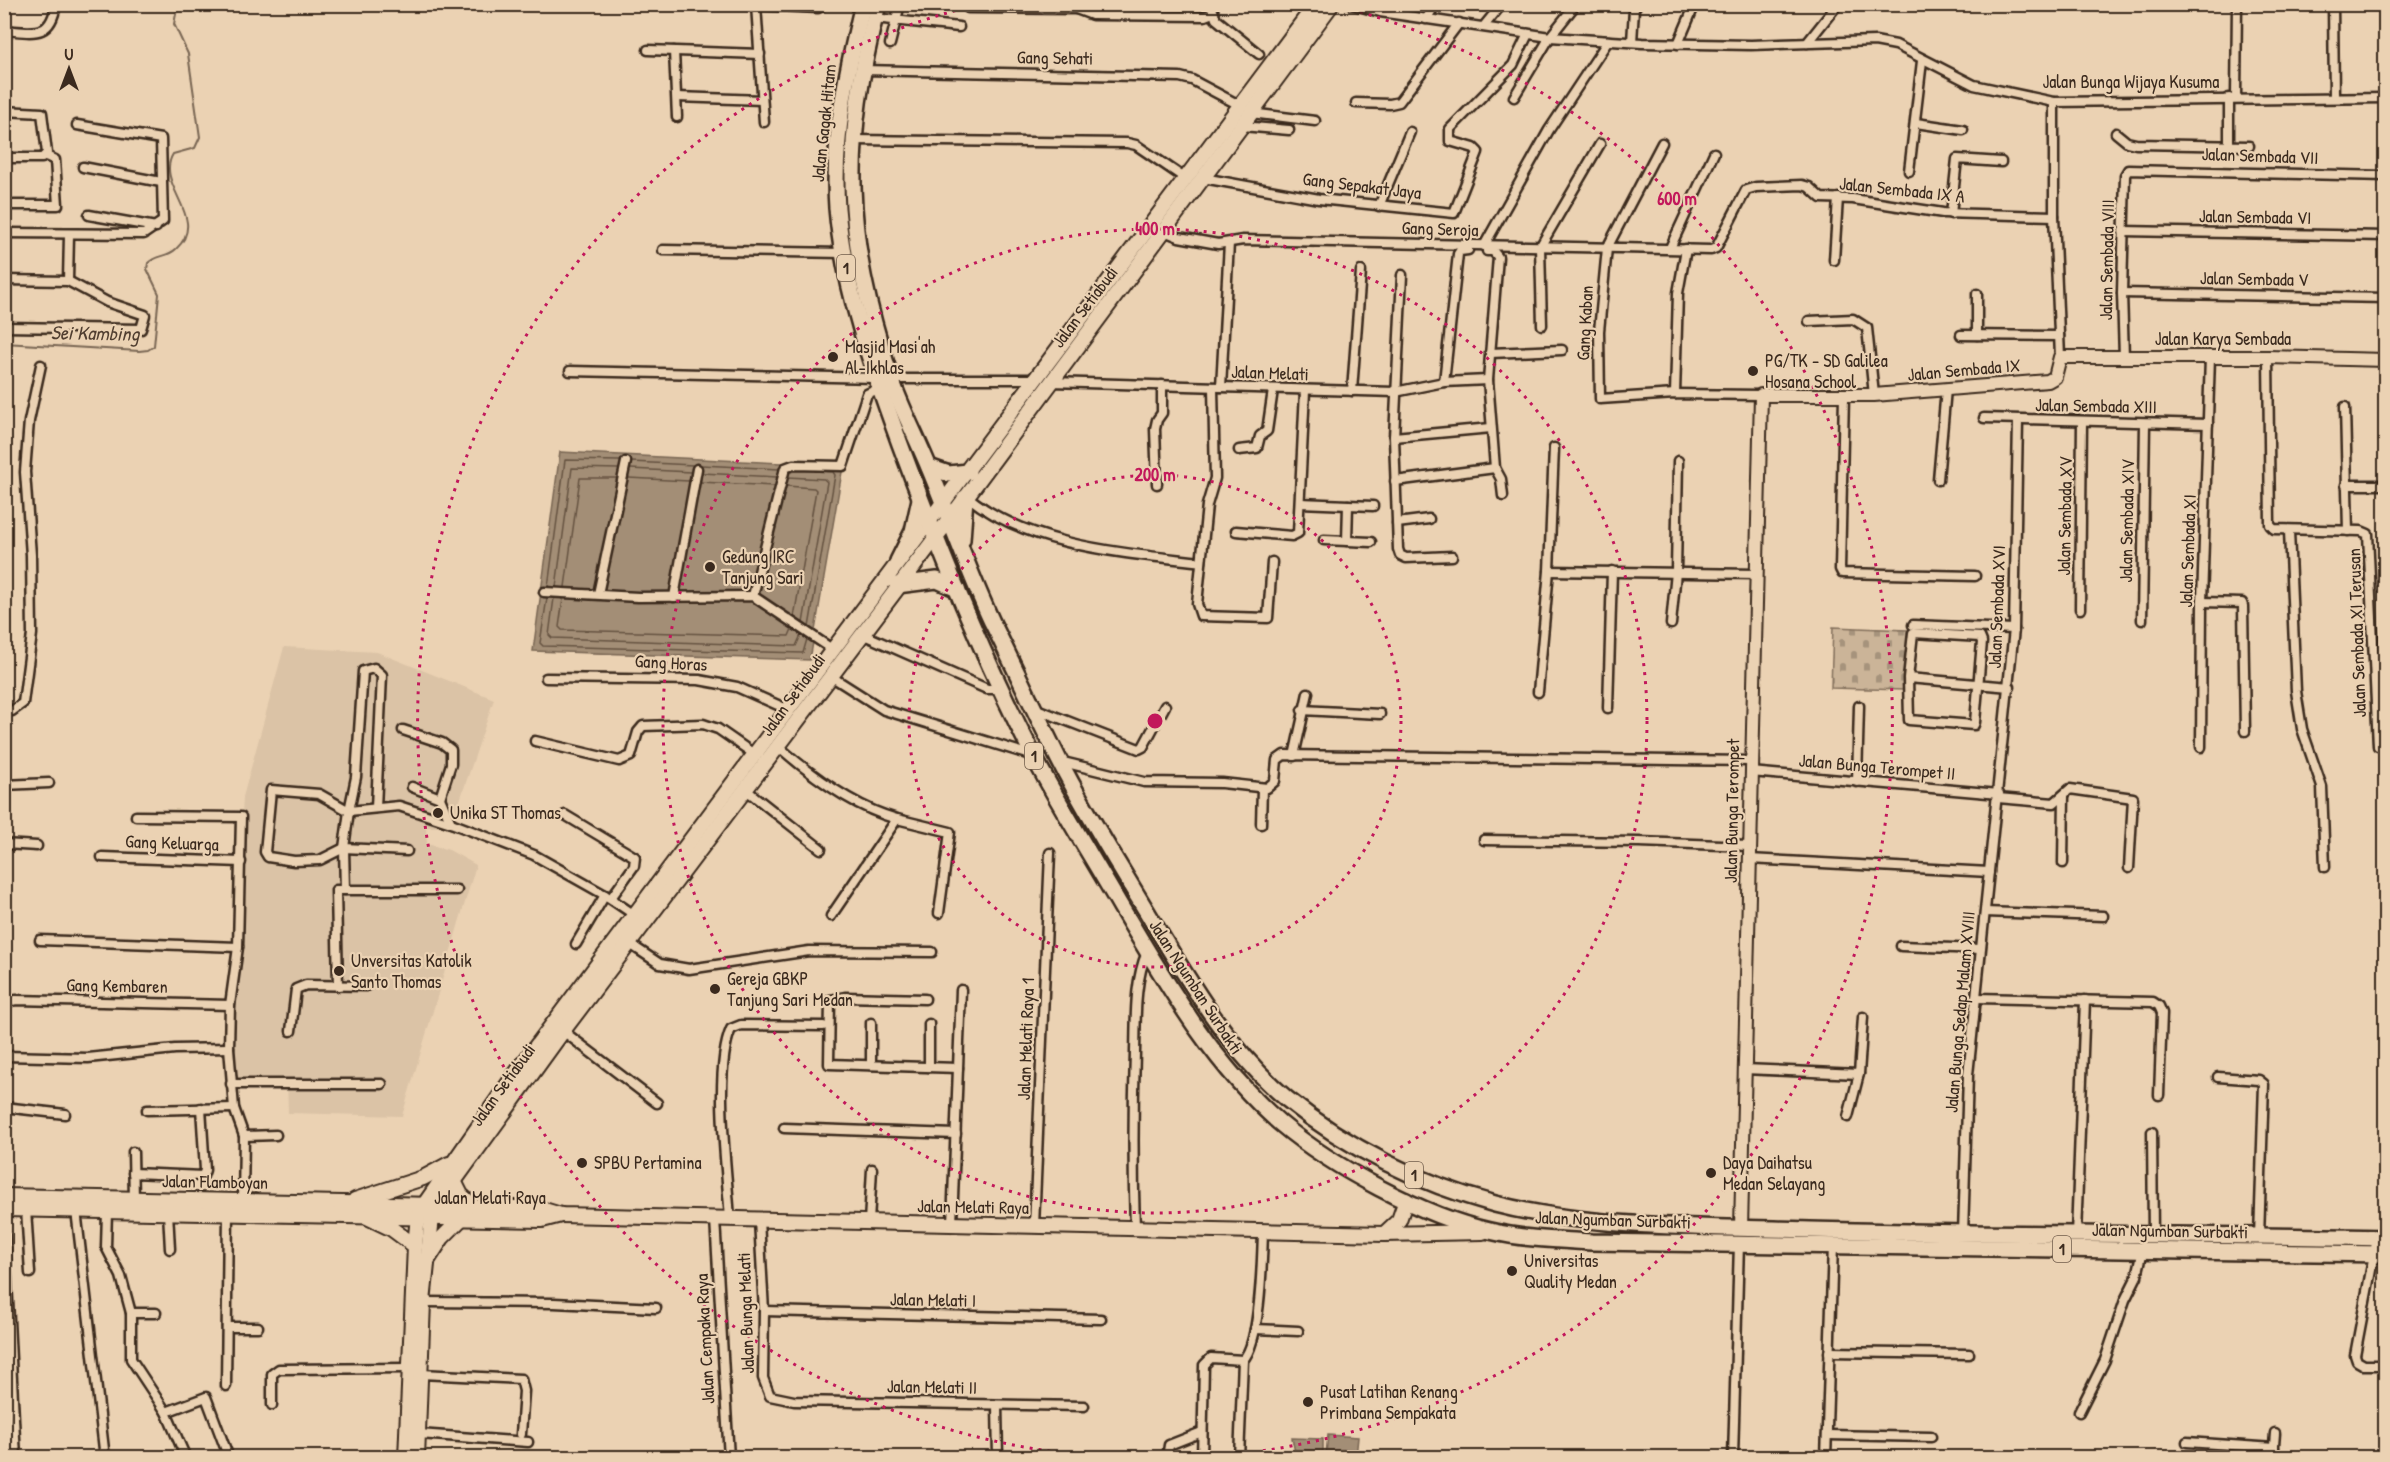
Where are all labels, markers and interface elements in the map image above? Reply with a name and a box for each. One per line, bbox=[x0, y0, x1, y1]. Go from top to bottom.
north arrow bbox=[39, 39, 99, 99]
text: U bbox=[65, 43, 74, 65]
street label: Gang Sehati bbox=[1017, 44, 1093, 71]
street label: Jalan Gagak Hitam bbox=[805, 63, 842, 183]
street label: Jalan Bunga Wijaya Kusuma bbox=[2043, 69, 2219, 94]
street label: Jalan Sembada VII bbox=[2201, 141, 2319, 170]
street label: Gang Sepakat Jaya bbox=[1301, 166, 1423, 205]
street label: Jalan Sembada IX A bbox=[1838, 170, 1966, 209]
text: 600 m bbox=[1657, 186, 1697, 211]
street label: Jalan Sembada VIII bbox=[2093, 199, 2120, 321]
street label: Jalan Sembada VI bbox=[2199, 203, 2311, 230]
street label: Gang Seroja bbox=[1401, 215, 1479, 242]
text: 400 m bbox=[1135, 216, 1175, 241]
road number: 1 bbox=[837, 255, 855, 281]
street label: Jalan Setiabudi bbox=[1046, 261, 1124, 353]
street label: Jalan Sembada V bbox=[2200, 265, 2309, 292]
street label: Gang Kaban bbox=[1570, 285, 1599, 361]
water label: Sei Kambing bbox=[50, 318, 141, 348]
street label: Jalan Karya Sembada bbox=[2155, 326, 2291, 351]
place label: Masjid Masi'ah Al-Ikhlas bbox=[845, 334, 936, 380]
place label: PG/TK - SD Galilea Hosana School bbox=[1765, 348, 1888, 394]
marker: Masjid Masi'ah Al-Ikhlas bbox=[826, 350, 840, 364]
street label: Jalan Sembada IX bbox=[1906, 352, 2022, 387]
street label: Jalan Melati bbox=[1231, 359, 1309, 386]
marker: PG/TK - SD Galilea Hosana School bbox=[1746, 364, 1760, 378]
street label: Jalan Sembada XIII bbox=[2035, 392, 2157, 419]
street label: Jalan Sembada XV bbox=[2051, 455, 2078, 576]
street label: Jalan Sembada XIV bbox=[2113, 458, 2140, 583]
text: 200 m bbox=[1135, 462, 1175, 487]
street label: Jalan Sembada XI bbox=[2173, 494, 2202, 608]
place label: Gedung IRC Tanjung Sari bbox=[722, 544, 804, 590]
street label: Jalan Sembada XVI bbox=[1982, 545, 2011, 669]
street label: Jalan Sembada XI Terusan bbox=[2341, 548, 2372, 718]
marker: Gedung IRC Tanjung Sari bbox=[703, 560, 717, 574]
street label: Gang Horas bbox=[634, 648, 708, 677]
street label: Jalan Setiabudi bbox=[754, 648, 831, 741]
centre of rings bbox=[1145, 711, 1165, 731]
street label: Jalan Bunga Terompet bbox=[1718, 738, 1745, 883]
road number: 1 bbox=[1025, 743, 1043, 769]
street label: Jalan Bunga Terompet II bbox=[1798, 747, 1956, 786]
place label: Unika ST Thomas bbox=[450, 800, 561, 825]
marker: Unika ST Thomas bbox=[431, 806, 445, 820]
street label: Gang Keluarga bbox=[125, 828, 219, 857]
street label: Jalan Bunga Sedap Malam XVIII bbox=[1938, 910, 1981, 1114]
street label: Jalan Ngumban Surbakti bbox=[1143, 914, 1249, 1059]
place label: Unversitas Katolik Santo Thomas bbox=[351, 948, 472, 994]
marker: Unversitas Katolik Santo Thomas bbox=[332, 964, 346, 978]
place label: Gereja GBKP Tanjung Sari Medan bbox=[727, 966, 853, 1012]
street label: Gang Kembaren bbox=[66, 972, 168, 999]
street label: Jalan Melati Raya 1 bbox=[1011, 977, 1040, 1101]
marker: Gereja GBKP Tanjung Sari Medan bbox=[708, 982, 722, 996]
street label: Jalan Setiabudi bbox=[464, 1038, 541, 1131]
place label: SPBU Pertamina bbox=[594, 1150, 702, 1175]
place label: Daya Daihatsu Medan Selayang bbox=[1723, 1150, 1825, 1196]
marker: SPBU Pertamina bbox=[575, 1156, 589, 1170]
road number: 1 bbox=[1405, 1162, 1423, 1188]
marker: Daya Daihatsu Medan Selayang bbox=[1704, 1166, 1718, 1180]
street label: Jalan Flamboyan bbox=[162, 1168, 268, 1195]
street label: Jalan Melati Raya bbox=[434, 1185, 546, 1210]
street label: Jalan Melati Raya bbox=[917, 1193, 1029, 1220]
street label: Jalan Ngumban Surbakti bbox=[1535, 1204, 1691, 1235]
street label: Jalan Ngumban Surbakti bbox=[2092, 1217, 2248, 1244]
road number: 1 bbox=[2053, 1236, 2071, 1262]
place label: Universitas Quality Medan bbox=[1524, 1248, 1617, 1294]
street label: Jalan Bunga Melati bbox=[731, 1252, 760, 1374]
marker: Universitas Quality Medan bbox=[1505, 1264, 1519, 1278]
street label: Jalan Cempaka Raya bbox=[689, 1273, 720, 1405]
street label: Jalan Melati I bbox=[890, 1286, 976, 1313]
street label: Jalan Melati II bbox=[887, 1373, 977, 1400]
place label: Pusat Latihan Renang Primbana Sempakata bbox=[1320, 1379, 1458, 1425]
marker: Pusat Latihan Renang Primbana Sempakata bbox=[1301, 1395, 1315, 1409]

